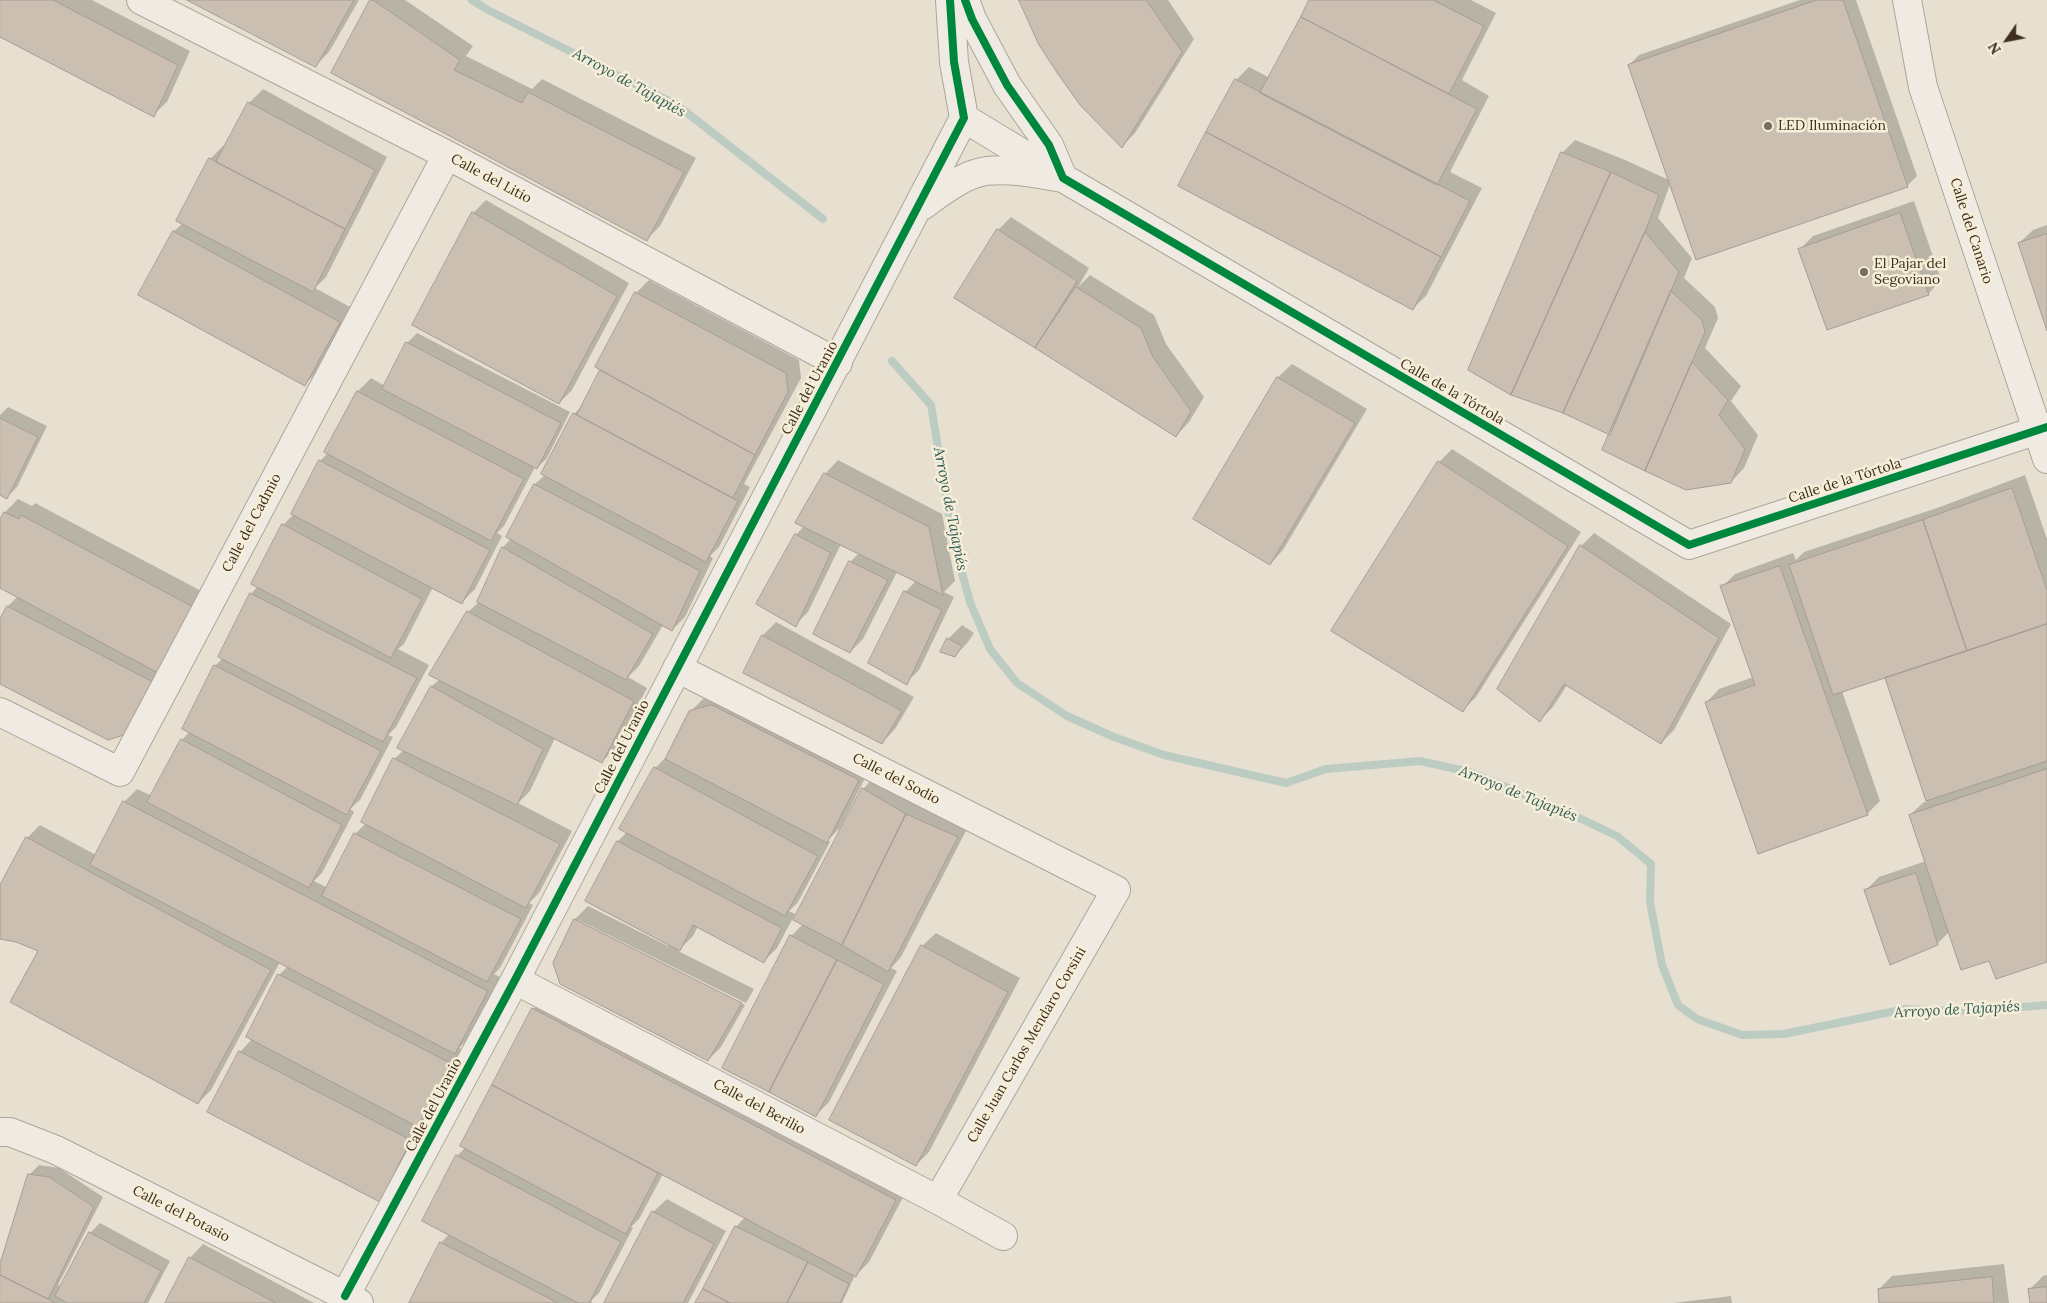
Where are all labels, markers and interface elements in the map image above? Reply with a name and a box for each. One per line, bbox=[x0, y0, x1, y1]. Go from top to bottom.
north arrow bbox=[1982, 15, 2032, 65]
text: N bbox=[1984, 39, 2005, 58]
water label: Arroyo de Tajapiés bbox=[570, 45, 688, 121]
place label: LED Iluminación bbox=[1778, 118, 1886, 134]
marker: LED Iluminación bbox=[1762, 120, 1774, 132]
street label: Calle del Litio bbox=[448, 151, 534, 207]
street label: Calle del Canario bbox=[1946, 176, 1996, 286]
place label: El Pajar del Segoviano bbox=[1874, 256, 1946, 288]
marker: El Pajar del Segoviano bbox=[1858, 266, 1870, 278]
street label: Calle del Uranio bbox=[778, 338, 842, 438]
street label: Calle de la Tórtola bbox=[1397, 355, 1507, 429]
water label: Arroyo de Tajapiés bbox=[929, 445, 971, 573]
street label: Calle de la Tórtola bbox=[1787, 455, 1903, 507]
street label: Calle del Cadmio bbox=[219, 471, 285, 575]
street label: Calle del Uranio bbox=[591, 697, 653, 797]
street label: Calle del Sodio bbox=[849, 750, 943, 808]
water label: Arroyo de Tajapiés bbox=[1456, 762, 1580, 826]
street label: Calle Juan Carlos Mendaro Corsini bbox=[964, 944, 1090, 1146]
water label: Arroyo de Tajapiés bbox=[1894, 998, 2020, 1022]
street label: Calle del Uranio bbox=[402, 1055, 466, 1155]
street label: Calle del Berilio bbox=[710, 1076, 808, 1138]
street label: Calle del Potasio bbox=[129, 1182, 233, 1246]

